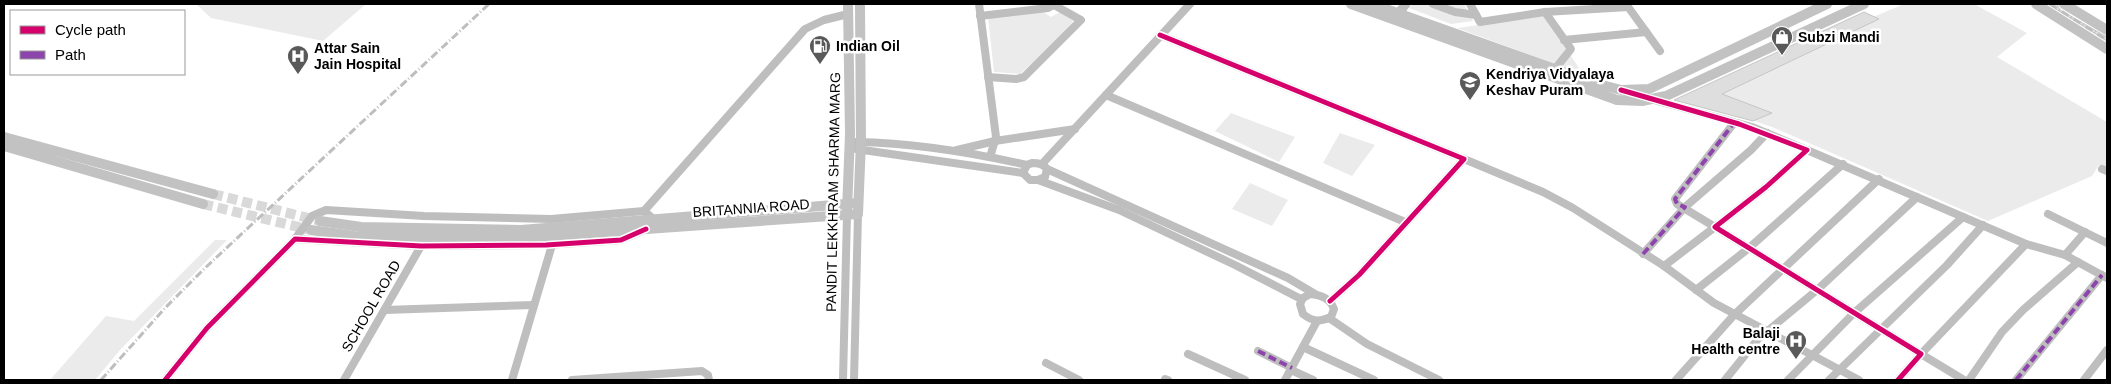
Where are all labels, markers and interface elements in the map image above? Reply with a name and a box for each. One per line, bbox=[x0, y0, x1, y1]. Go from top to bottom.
legend bbox=[10, 10, 185, 75]
text: Cycle path bbox=[55, 21, 126, 38]
shop icon: Subzi Mandi bbox=[1770, 25, 1794, 56]
place label: Subzi Mandi bbox=[1798, 29, 1880, 45]
fuel station icon: Indian Oil bbox=[808, 34, 832, 65]
place label: Indian Oil bbox=[836, 38, 900, 54]
place label: Attar Sain Jain Hospital bbox=[314, 40, 401, 72]
hospital icon: Attar Sain Jain Hospital bbox=[286, 44, 310, 75]
text: Path bbox=[55, 46, 86, 63]
place label: Kendriya Vidyalaya Keshav Puram bbox=[1486, 66, 1614, 98]
school or university icon: Kendriya Vidyalaya Keshav Puram bbox=[1458, 70, 1482, 101]
street label: PANDIT LEKKHRAM SHARMA MARG bbox=[823, 72, 843, 312]
street label: BRITANNIA ROAD bbox=[692, 196, 810, 220]
street label: SCHOOL ROAD bbox=[338, 257, 404, 355]
place label: Balaji Health centre bbox=[1691, 325, 1780, 357]
hospital icon: Balaji Health centre bbox=[1784, 329, 1808, 360]

